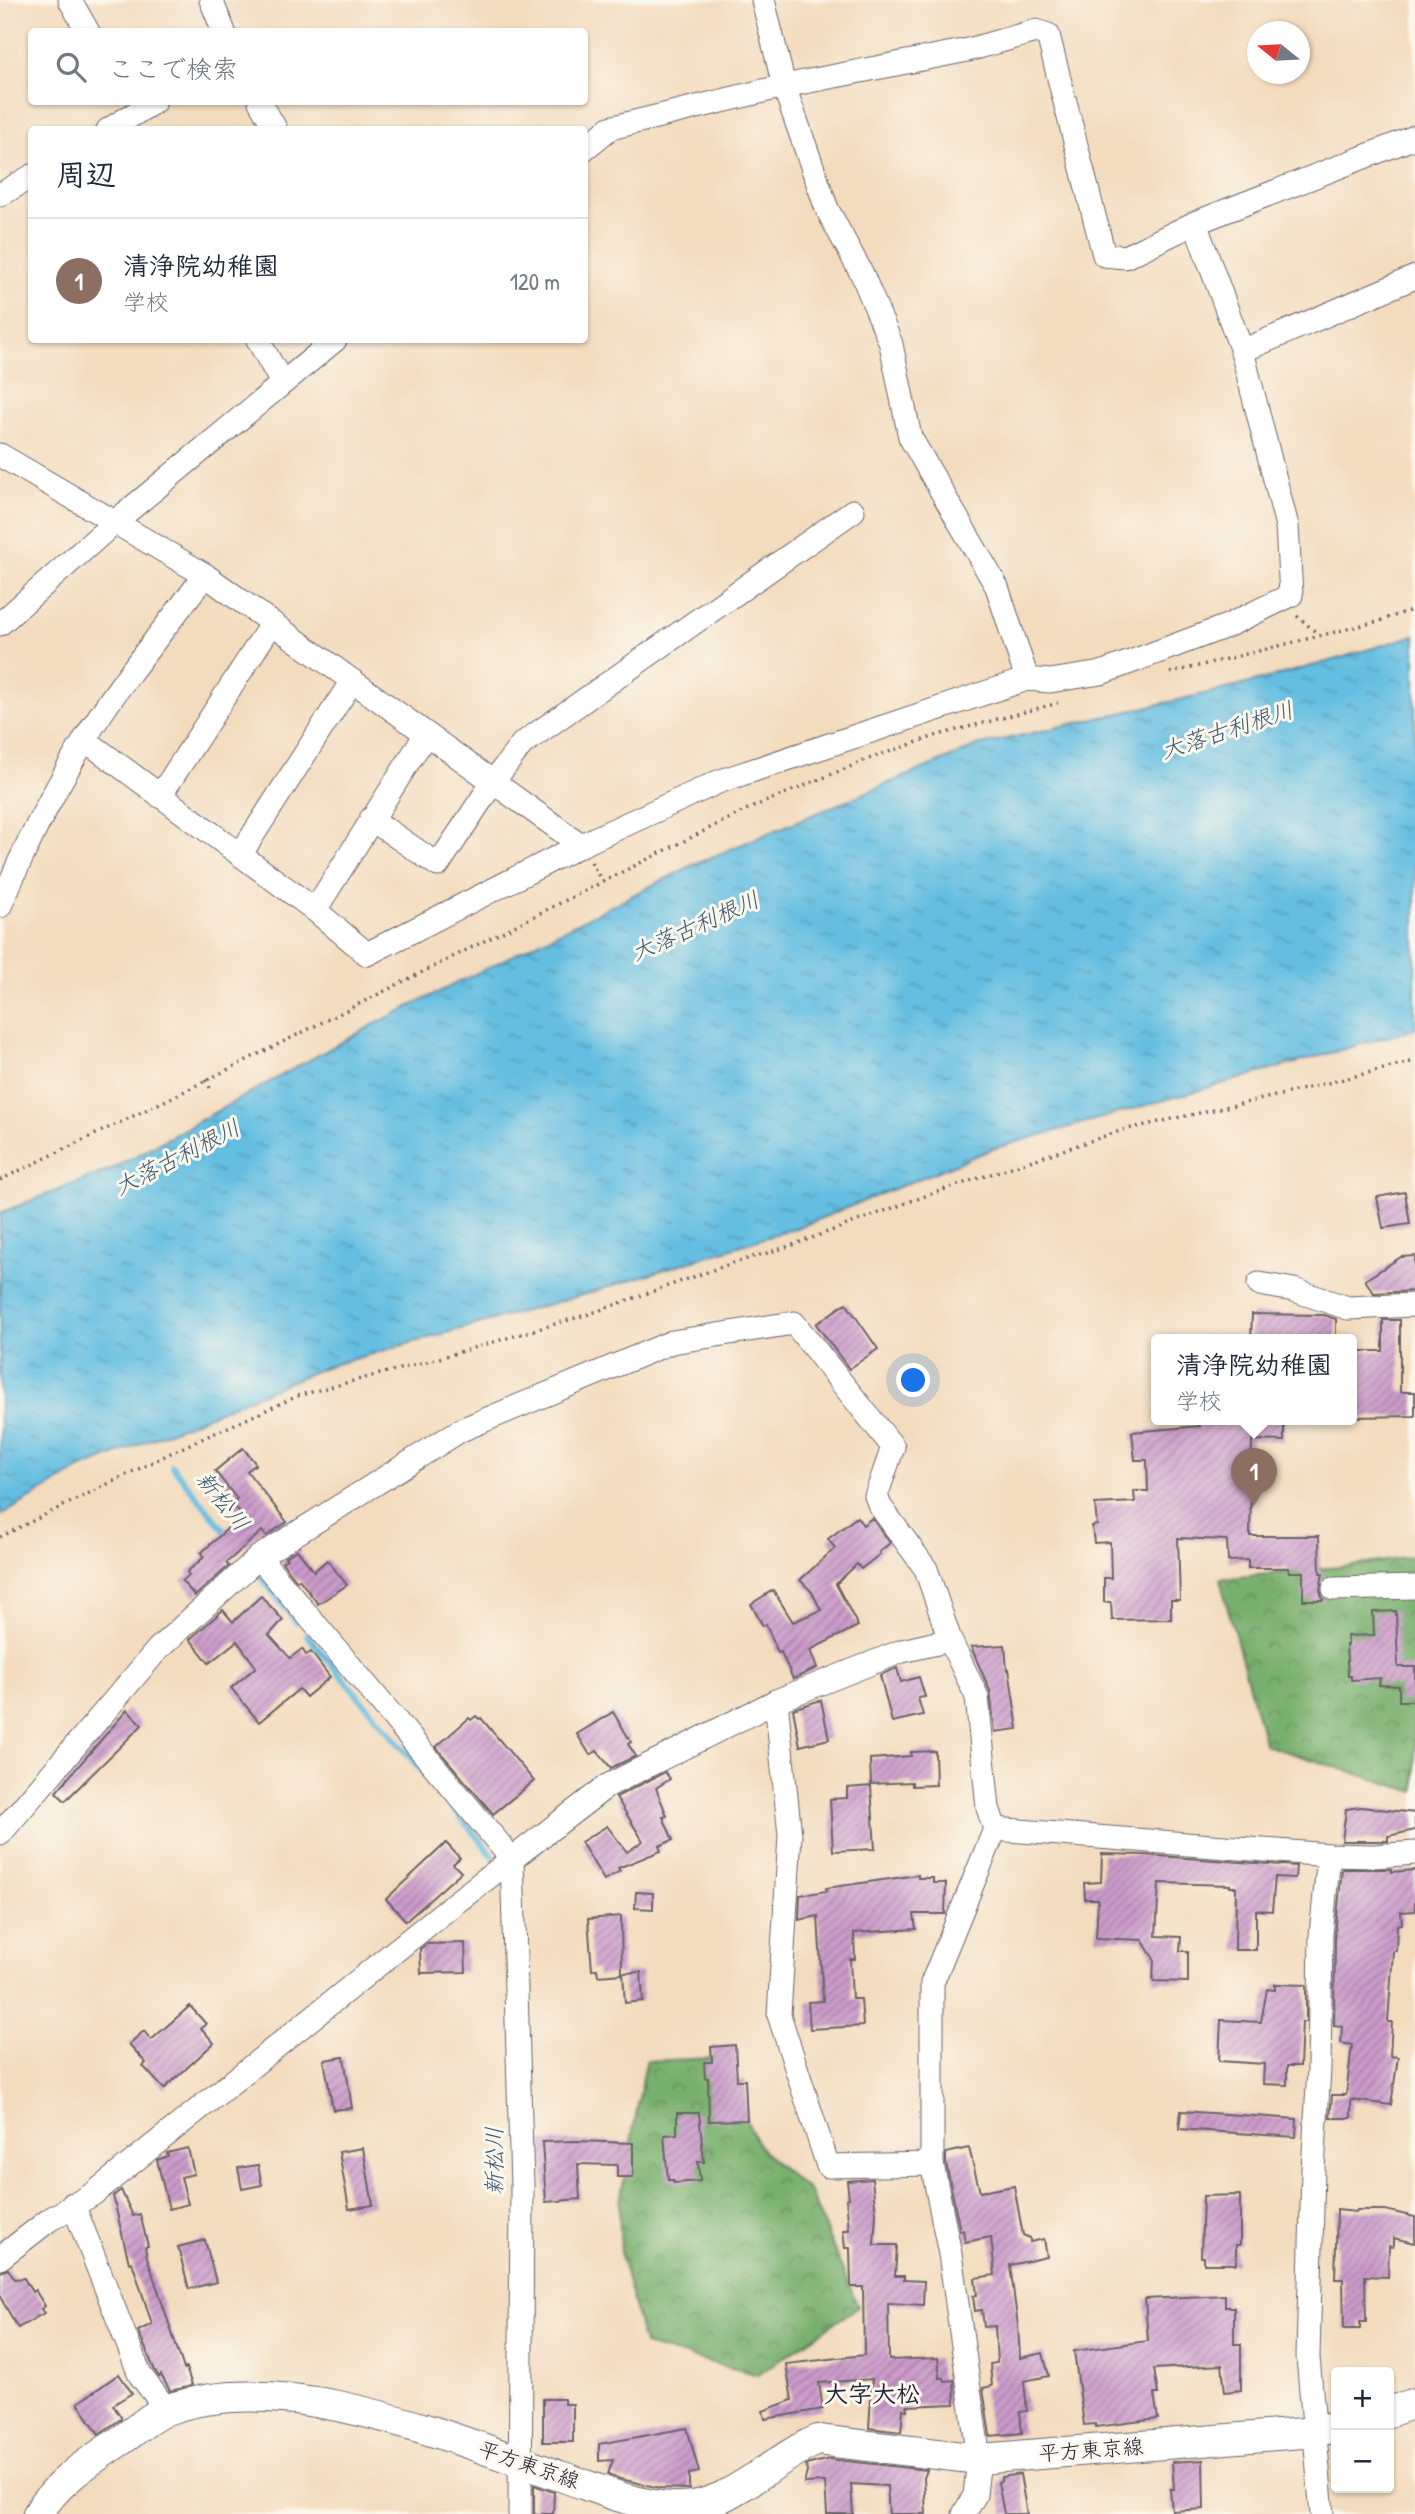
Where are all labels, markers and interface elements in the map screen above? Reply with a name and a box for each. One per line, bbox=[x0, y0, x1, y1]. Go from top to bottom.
north arrow bbox=[1247, 21, 1310, 84]
search box bbox=[28, 28, 588, 105]
icon: search bbox=[52, 48, 90, 86]
text: ここで検索 bbox=[108, 51, 238, 86]
text: 周辺 bbox=[56, 154, 116, 194]
text: 清浄院幼稚園 bbox=[123, 248, 279, 283]
text: 1 bbox=[75, 266, 83, 297]
text: 120 m bbox=[510, 266, 560, 297]
text: 学校 bbox=[123, 286, 169, 317]
water label: 大落古利根川 bbox=[1156, 693, 1297, 766]
water label: 大落古利根川 bbox=[625, 883, 764, 968]
water label: 大落古利根川 bbox=[108, 1111, 245, 1202]
popup bbox=[1151, 1334, 1357, 1425]
text: 清浄院幼稚園 bbox=[1176, 1347, 1332, 1382]
your location bbox=[896, 1363, 930, 1397]
text: 学校 bbox=[1176, 1385, 1222, 1416]
pin: 1 bbox=[1231, 1448, 1277, 1506]
water label: 新松川 bbox=[190, 1464, 257, 1537]
water label: 新松川 bbox=[478, 2127, 509, 2196]
map controls bbox=[1331, 2367, 1394, 2493]
button: + bbox=[1331, 2367, 1394, 2430]
district label: 大字大松 bbox=[824, 2377, 920, 2409]
button: − bbox=[1331, 2430, 1394, 2493]
street label: 平方東京線 bbox=[1038, 2431, 1144, 2468]
street label: 平方東京線 bbox=[475, 2434, 584, 2495]

